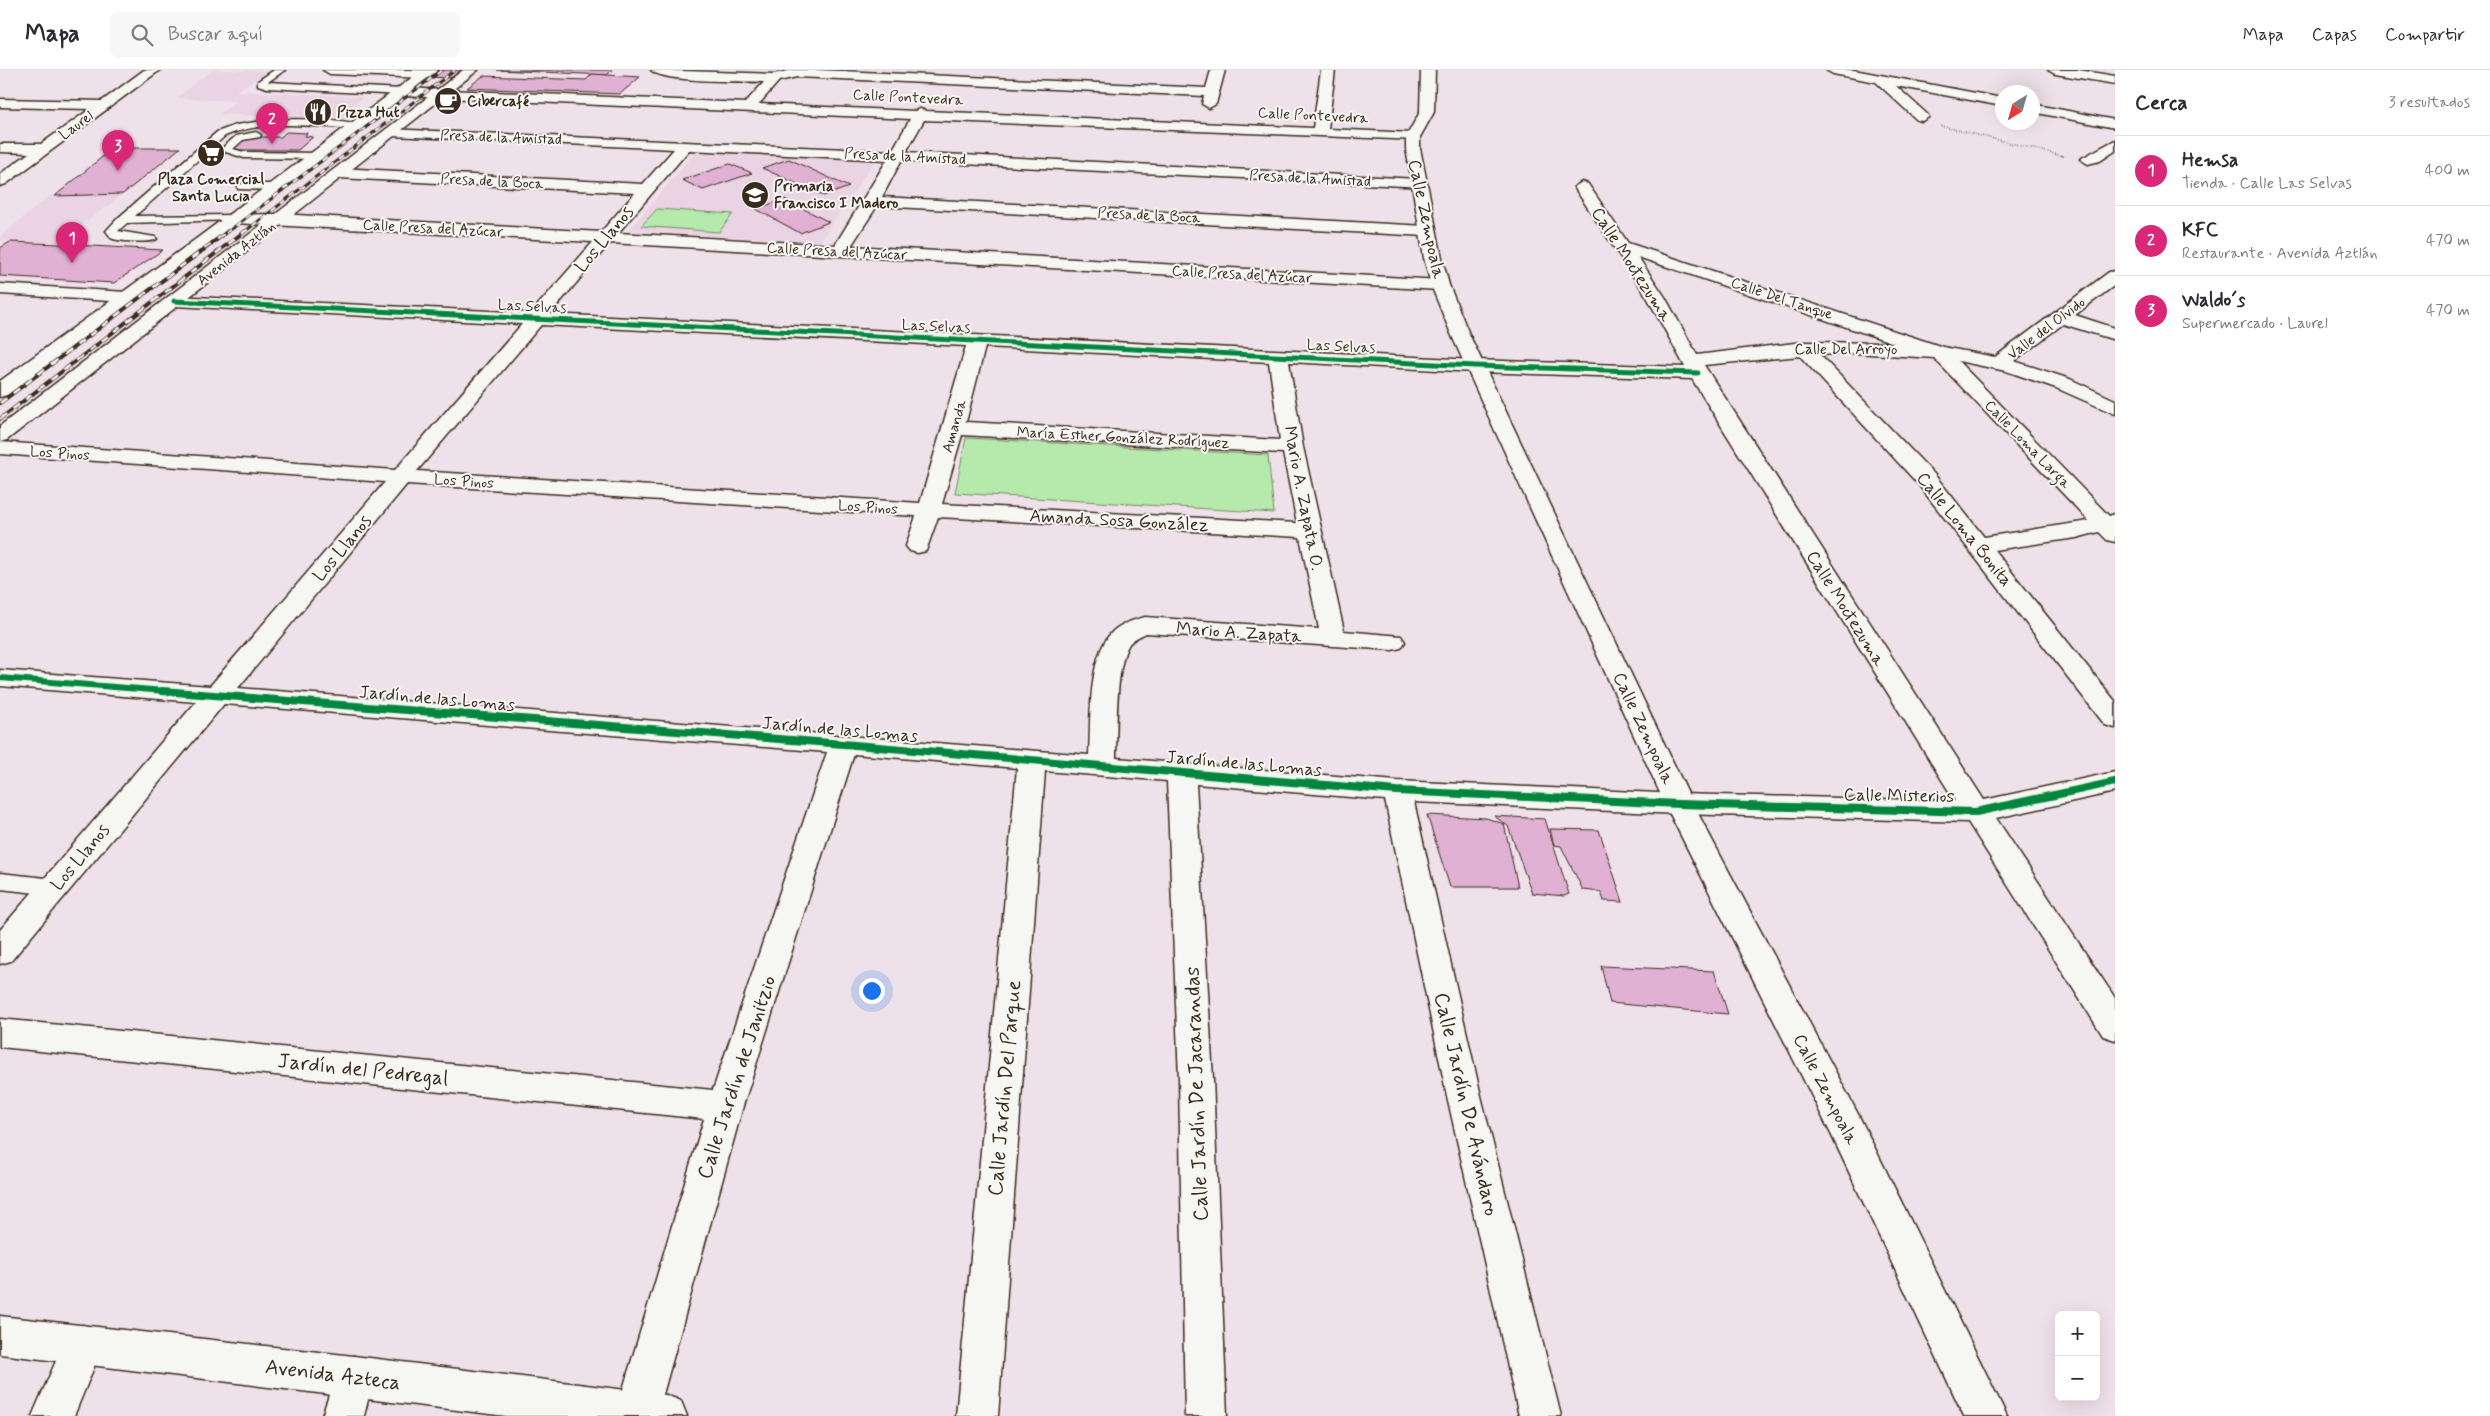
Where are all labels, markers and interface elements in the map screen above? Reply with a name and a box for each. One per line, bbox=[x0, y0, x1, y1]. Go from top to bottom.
search box bbox=[110, 12, 460, 57]
text: Mapa bbox=[25, 19, 80, 50]
icon: search bbox=[128, 21, 156, 49]
text: Buscar aquí bbox=[168, 22, 263, 47]
text: Mapa bbox=[2243, 23, 2284, 47]
text: Capas bbox=[2312, 23, 2357, 47]
text: Compartir bbox=[2385, 23, 2465, 47]
street label: Calle Pontevedra bbox=[852, 85, 965, 111]
north arrow bbox=[1995, 85, 2040, 130]
cafe icon: Cibercafé bbox=[433, 86, 463, 116]
text: Cerca bbox=[2135, 89, 2188, 117]
place label: Cibercafé bbox=[467, 92, 529, 112]
text: 3 resultados bbox=[2389, 92, 2470, 113]
restaurant icon: Pizza Hut bbox=[303, 97, 333, 127]
pin: 2 bbox=[256, 103, 288, 144]
place label: Pizza Hut bbox=[337, 103, 400, 123]
street label: Calle Pontevedra bbox=[1257, 103, 1370, 129]
street label: Laurel bbox=[55, 106, 98, 145]
street label: Presa de la Amistad bbox=[440, 126, 562, 150]
pin: 3 bbox=[102, 130, 134, 171]
supermarket icon: Plaza Comercial Santa Lucia bbox=[196, 138, 226, 168]
street label: Presa de la Amistad bbox=[844, 144, 966, 170]
text: Hemsa bbox=[2182, 148, 2238, 173]
street label: Calle Zempoala bbox=[1402, 158, 1450, 281]
text: 1 bbox=[2147, 160, 2155, 181]
text: 400 m bbox=[2425, 160, 2470, 181]
street label: Presa de la Amistad bbox=[1249, 166, 1371, 192]
street label: Presa de la Boca bbox=[440, 169, 545, 195]
place label: Plaza Comercial Santa Lucia bbox=[158, 170, 265, 207]
text: Tienda · Calle Las Selvas bbox=[2182, 173, 2352, 194]
place label: Primaria Francisco I Madero bbox=[774, 177, 898, 214]
school or university icon: Primaria Francisco I Madero bbox=[740, 180, 770, 210]
street label: Los Llanos bbox=[570, 201, 640, 278]
street label: Presa de la Boca bbox=[1097, 203, 1202, 229]
street label: Calle Moctezuma bbox=[1585, 203, 1677, 327]
street label: Calle Presa del Azúcar bbox=[362, 215, 505, 243]
street label: Avenida Aztlán bbox=[193, 217, 280, 291]
text: KFC bbox=[2182, 218, 2218, 243]
pin: 1 bbox=[56, 222, 88, 263]
text: 2 bbox=[2147, 230, 2155, 251]
text: 470 m bbox=[2426, 230, 2470, 251]
street label: Calle Presa del Azúcar bbox=[766, 238, 909, 266]
text: Restaurante · Avenida Aztlán bbox=[2182, 243, 2377, 264]
street label: Calle Presa del Azúcar bbox=[1171, 261, 1314, 289]
street label: Calle Del Tanque bbox=[1728, 273, 1835, 325]
text: Waldo´s bbox=[2182, 288, 2245, 313]
street label: Valle del Olvido bbox=[2003, 293, 2090, 365]
street label: Las Selvas bbox=[497, 295, 567, 319]
text: 3 bbox=[2147, 300, 2155, 321]
text: 470 m bbox=[2426, 300, 2470, 321]
text: Supermercado · Laurel bbox=[2182, 313, 2328, 334]
street label: Las Selvas bbox=[901, 315, 971, 339]
street label: Las Selvas bbox=[1306, 335, 1376, 359]
street label: Calle Del Arroyo bbox=[1795, 340, 1897, 360]
street label: Amanda bbox=[938, 396, 972, 455]
street label: Calle Loma Larga bbox=[1979, 396, 2075, 495]
street label: María Esther González Rodríguez bbox=[1016, 422, 1230, 454]
street label: Mario A. Zapata O. bbox=[1277, 424, 1329, 572]
street label: Los Pinos bbox=[29, 442, 91, 466]
street label: Calle Loma Bonita bbox=[1911, 467, 2018, 592]
street label: Los Pinos bbox=[433, 470, 495, 494]
street label: Los Pinos bbox=[837, 496, 899, 520]
street label: Amanda Sosa González bbox=[1029, 504, 1209, 538]
street label: Los Llanos bbox=[308, 510, 378, 587]
street label: Calle Moctezuma bbox=[1800, 546, 1890, 671]
street label: Mario A. Zapata bbox=[1175, 617, 1303, 649]
street label: Calle Zempoala bbox=[1607, 669, 1680, 788]
street label: Jardín de las Lomas bbox=[358, 680, 516, 718]
street label: Jardín de las Lomas bbox=[761, 711, 919, 749]
street label: Jardín de las Lomas bbox=[1165, 745, 1323, 783]
street label: Calle Misterios bbox=[1843, 783, 1955, 809]
street label: Los Llanos bbox=[46, 819, 116, 896]
street label: Calle Jardín De Jacarandas bbox=[1179, 966, 1215, 1222]
street label: Calle Jardín de Janitzio bbox=[691, 972, 783, 1183]
your location bbox=[859, 978, 885, 1004]
street label: Calle Jardín Del Parque bbox=[982, 979, 1028, 1197]
street label: Calle Jardín De Avándaro bbox=[1427, 990, 1505, 1219]
street label: Calle Zempoala bbox=[1787, 1030, 1863, 1149]
street label: Jardín del Pedregal bbox=[276, 1047, 450, 1093]
map controls bbox=[2055, 1311, 2100, 1401]
button: + bbox=[2055, 1311, 2100, 1356]
street label: Avenida Azteca bbox=[264, 1353, 402, 1397]
button: − bbox=[2055, 1356, 2100, 1401]

